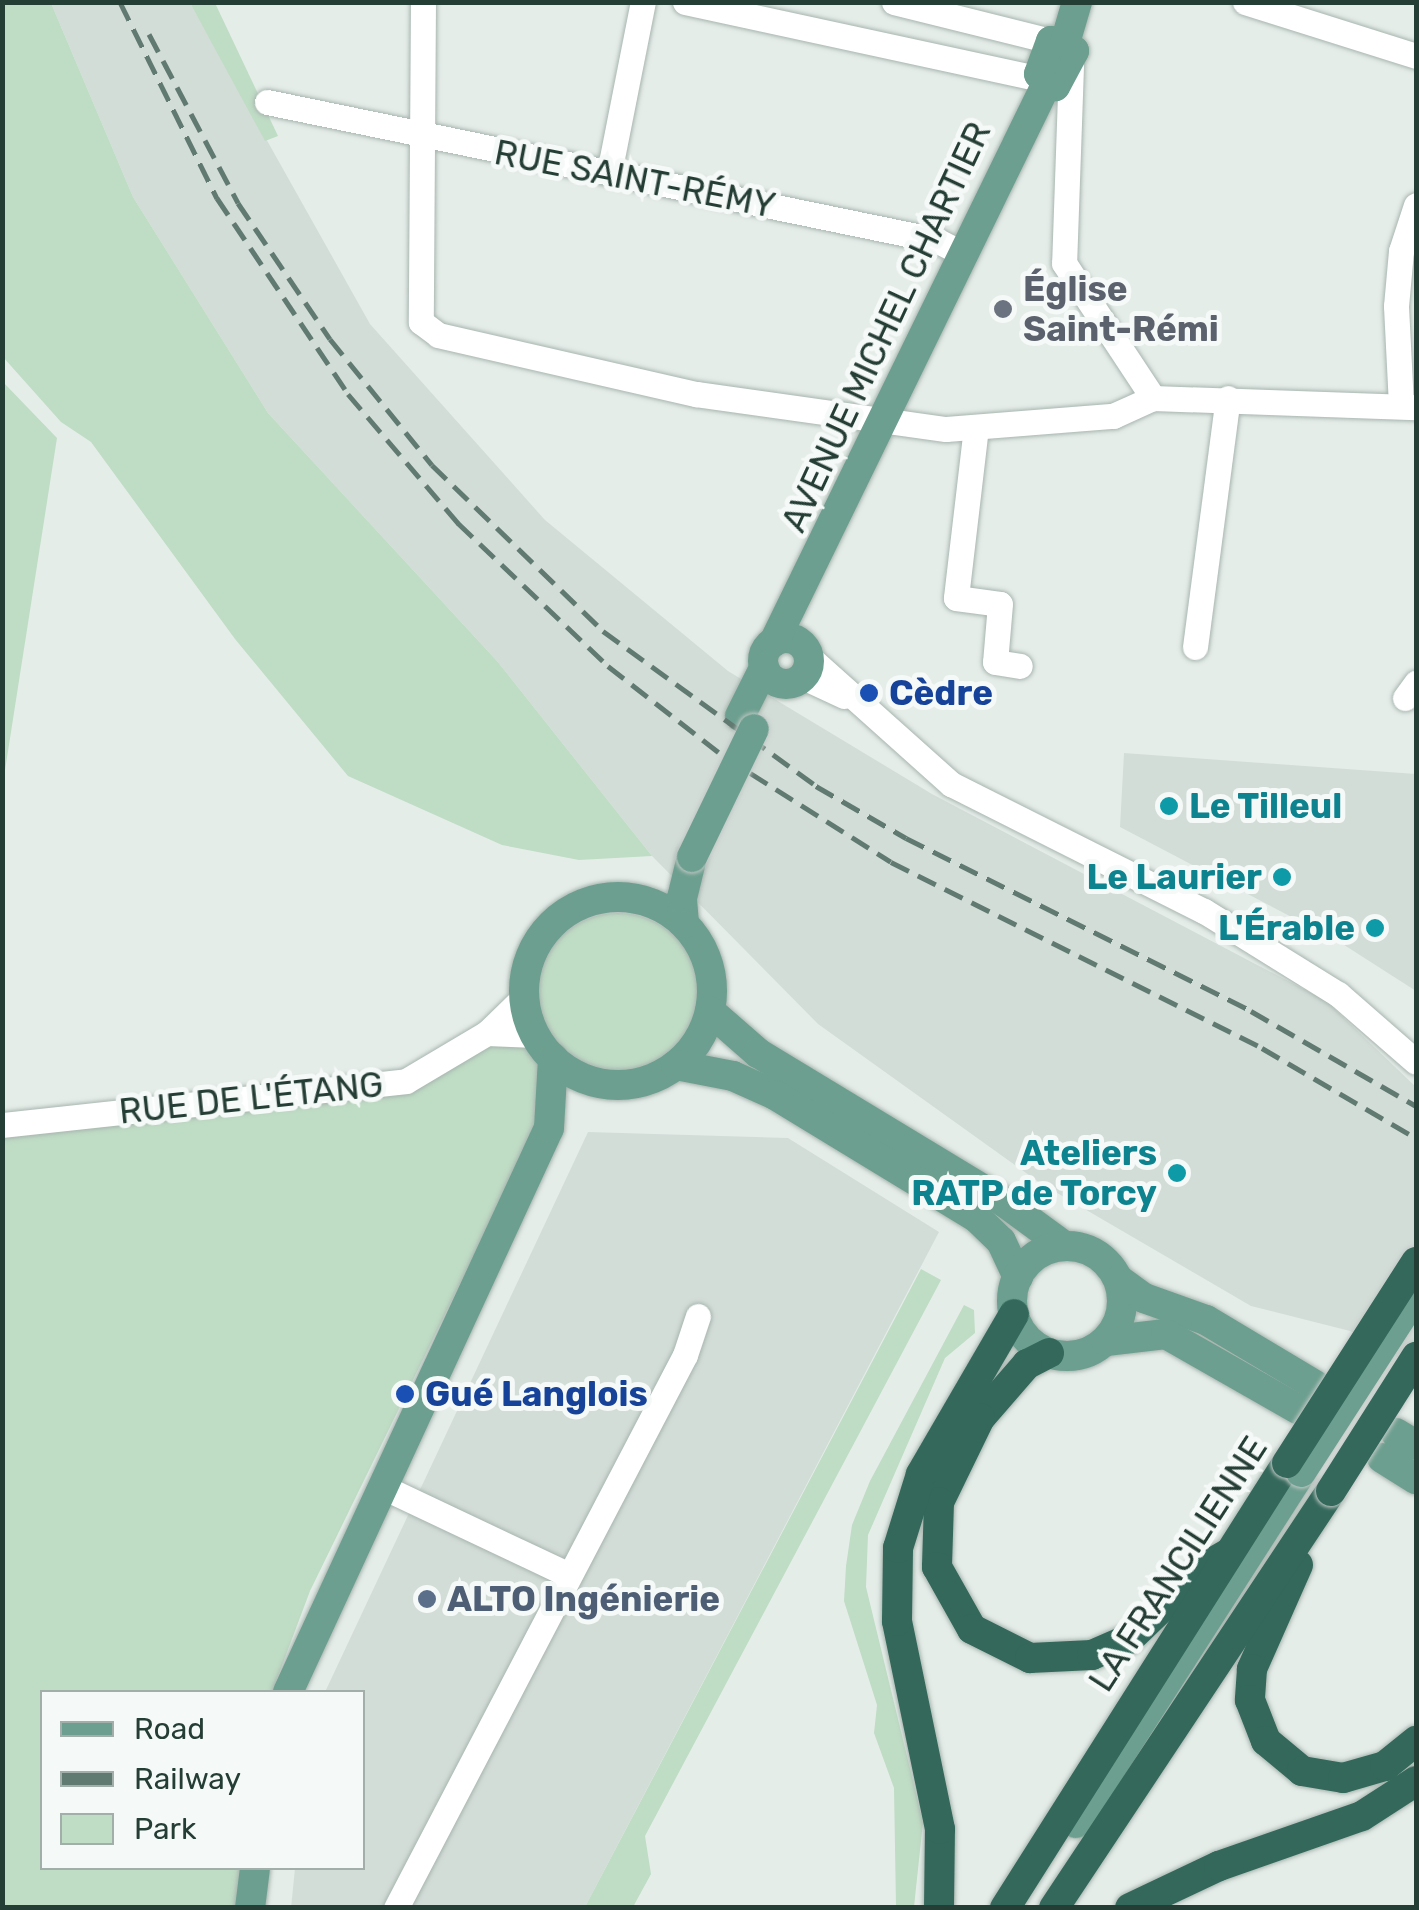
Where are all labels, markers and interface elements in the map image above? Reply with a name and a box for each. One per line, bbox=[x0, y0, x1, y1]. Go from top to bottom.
street label: AVENUE MICHEL CHARTIER bbox=[772, 115, 1000, 539]
street label: RUE SAINT-RÉMY bbox=[491, 131, 779, 227]
place label: Église Saint-Rémi bbox=[1023, 268, 1219, 350]
marker: Église Saint-Rémi bbox=[992, 298, 1014, 320]
place label: Cèdre bbox=[889, 672, 993, 714]
marker: Cèdre bbox=[858, 682, 880, 704]
place label: Le Tilleul bbox=[1189, 785, 1343, 827]
marker: Le Tilleul bbox=[1158, 795, 1180, 817]
place label: Le Laurier bbox=[1086, 856, 1262, 898]
marker: Le Laurier bbox=[1271, 866, 1293, 888]
place label: L'Érable bbox=[1218, 907, 1355, 949]
marker: L'Érable bbox=[1364, 917, 1386, 939]
street label: RUE DE L'ÉTANG bbox=[117, 1063, 385, 1133]
place label: Ateliers RATP de Torcy bbox=[910, 1132, 1157, 1214]
marker: Ateliers RATP de Torcy bbox=[1166, 1162, 1188, 1184]
place label: Gué Langlois bbox=[425, 1373, 648, 1415]
marker: Gué Langlois bbox=[394, 1383, 416, 1405]
street label: LA FRANCILIENNE bbox=[1080, 1428, 1276, 1700]
place label: ALTO Ingénierie bbox=[447, 1578, 720, 1620]
marker: ALTO Ingénierie bbox=[416, 1588, 438, 1610]
legend bbox=[40, 1690, 365, 1870]
text: Road bbox=[134, 1711, 205, 1747]
text: Railway bbox=[134, 1761, 241, 1797]
text: Park bbox=[134, 1811, 196, 1847]

